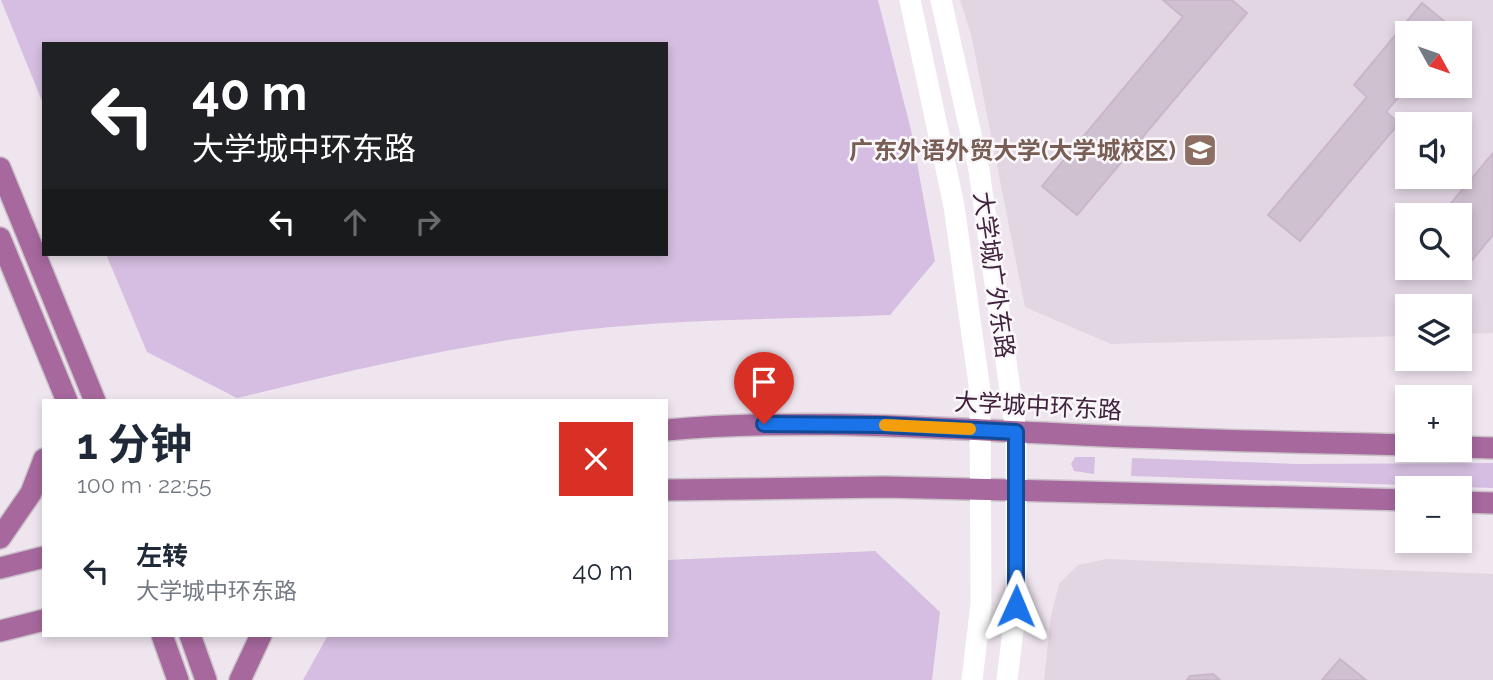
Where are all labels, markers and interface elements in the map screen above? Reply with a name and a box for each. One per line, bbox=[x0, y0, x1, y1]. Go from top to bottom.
north arrow bbox=[1395, 21, 1472, 98]
map controls bbox=[1395, 21, 1472, 553]
text: 40 m bbox=[192, 64, 307, 121]
icon: left bbox=[77, 70, 168, 161]
button: sound bbox=[1395, 112, 1472, 189]
text: 大学城中环东路 bbox=[192, 130, 416, 167]
school or university icon: 广东外语外贸大学(大学城校区) bbox=[1181, 131, 1219, 169]
place label: 广东外语外贸大学(大学城校区) bbox=[849, 136, 1176, 165]
street label: 大学城广外东路 bbox=[968, 190, 1020, 360]
icon: left bbox=[263, 203, 301, 241]
icon: ahead bbox=[336, 203, 374, 241]
icon: right bbox=[409, 203, 447, 241]
button: search bbox=[1395, 203, 1472, 280]
button: layers bbox=[1395, 294, 1472, 371]
pin bbox=[734, 352, 794, 424]
icon: arrive bbox=[745, 363, 783, 401]
button: + bbox=[1395, 385, 1472, 462]
street label: 大学城中环东路 bbox=[953, 387, 1123, 425]
text: 1 分钟 bbox=[77, 420, 192, 469]
button: close bbox=[559, 422, 633, 496]
text: 100 m · 22:55 bbox=[77, 471, 211, 498]
button: − bbox=[1395, 476, 1472, 553]
text: 左转 bbox=[136, 541, 188, 571]
icon: left bbox=[77, 552, 115, 590]
text: 40 m bbox=[572, 556, 633, 586]
position arrow bbox=[979, 569, 1053, 643]
text: 大学城中环东路 bbox=[136, 577, 297, 604]

